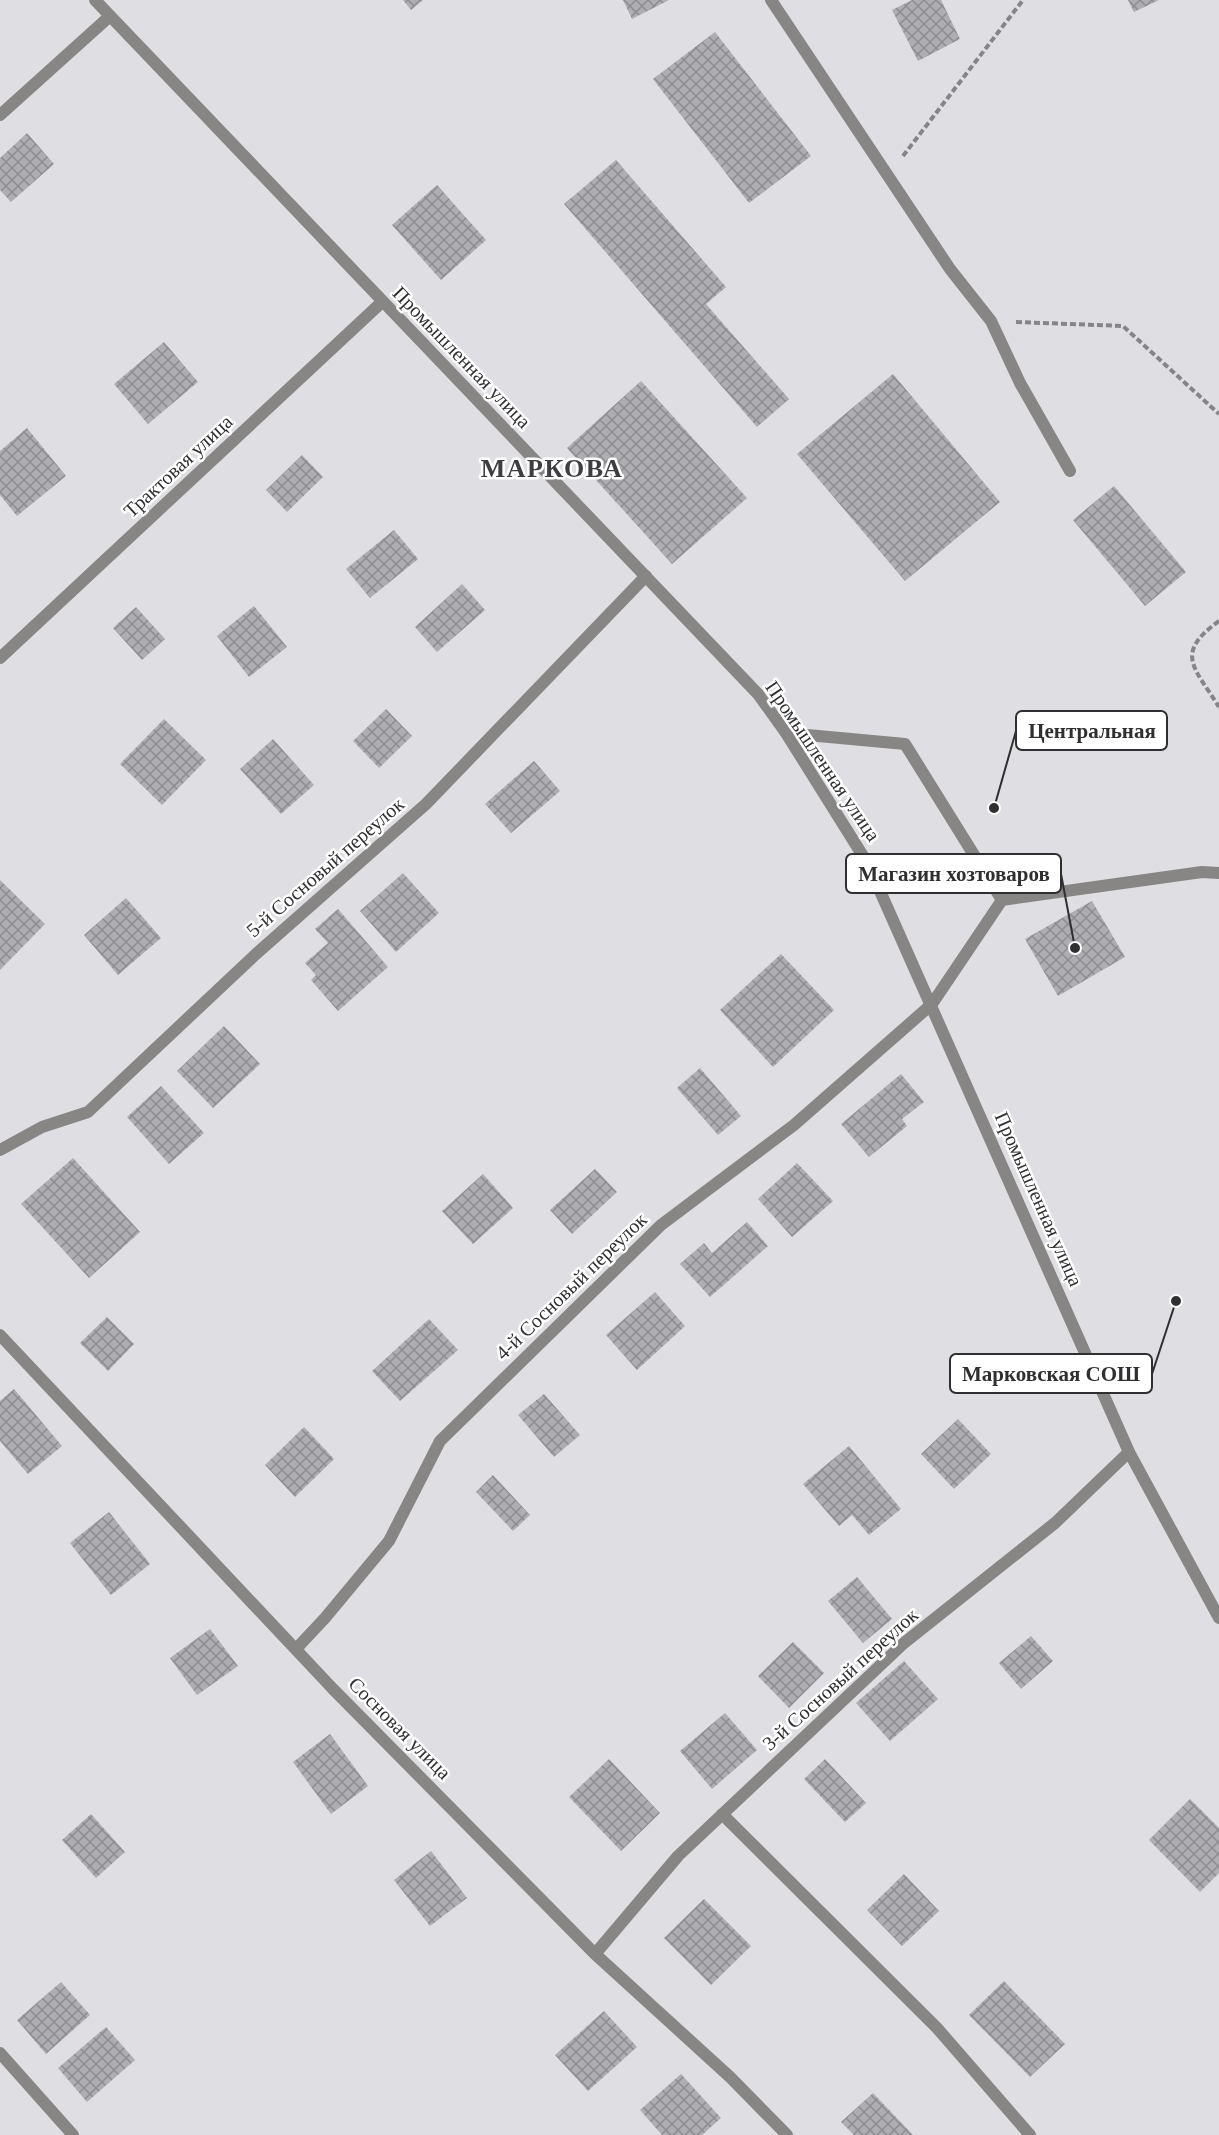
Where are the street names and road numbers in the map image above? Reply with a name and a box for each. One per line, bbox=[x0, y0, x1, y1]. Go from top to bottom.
street label: Промышленная улица bbox=[388, 282, 535, 433]
street label: Трактовая улица bbox=[119, 410, 237, 522]
street label: Промышленная улица bbox=[760, 677, 885, 846]
street label: 5-й Сосновый переулок bbox=[242, 793, 409, 942]
street label: Промышленная улица bbox=[990, 1109, 1087, 1290]
street label: 4-й Сосновый переулок bbox=[491, 1208, 652, 1364]
street label: 3-й Сосновый переулок bbox=[758, 1603, 923, 1755]
street label: Сосновая улица bbox=[344, 1672, 456, 1784]

